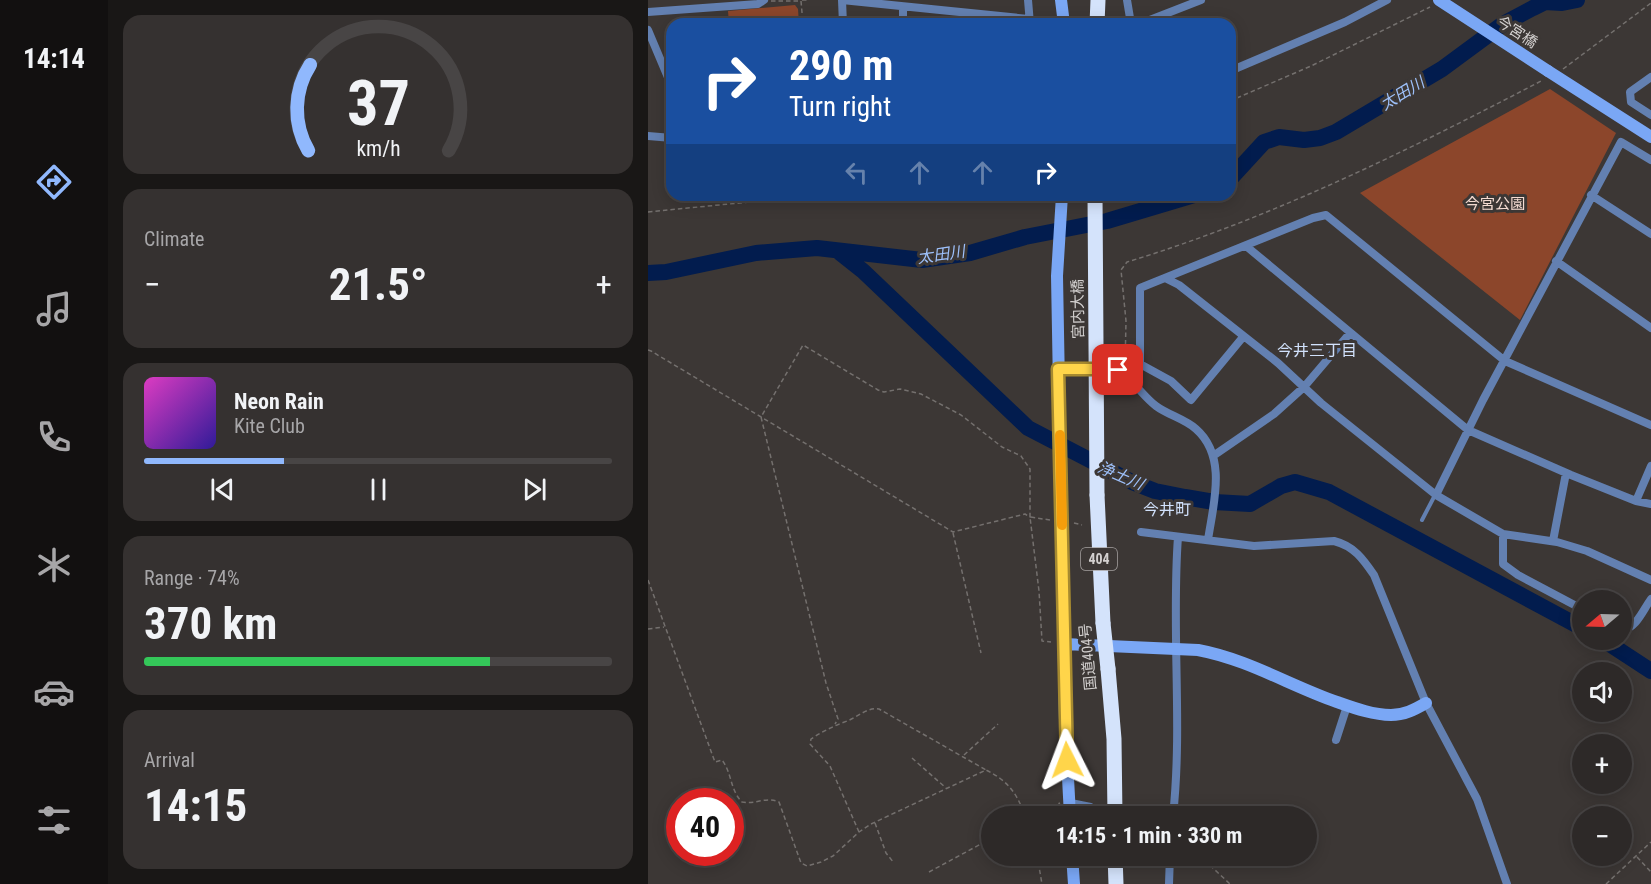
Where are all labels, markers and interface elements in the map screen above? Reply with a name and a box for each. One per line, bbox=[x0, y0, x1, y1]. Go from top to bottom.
street label: 今宮橋 bbox=[1493, 12, 1541, 52]
text: 290 m bbox=[789, 41, 894, 90]
icon: right bbox=[690, 42, 768, 120]
text: 14:14 bbox=[23, 43, 85, 75]
text: 37 bbox=[346, 68, 410, 141]
water label: 太田川 bbox=[1377, 72, 1429, 114]
text: Turn right bbox=[789, 91, 891, 123]
text: km/h bbox=[356, 137, 400, 162]
icon: left bbox=[840, 156, 873, 189]
icon: ahead bbox=[903, 156, 936, 189]
icon: ahead bbox=[966, 156, 999, 189]
icon: right bbox=[1029, 156, 1062, 189]
icon: directions bbox=[33, 161, 75, 203]
park label: 今宮公園 bbox=[1465, 195, 1525, 213]
text: Climate bbox=[144, 227, 204, 251]
water label: 太田川 bbox=[916, 241, 968, 267]
text: 21.5° bbox=[329, 258, 427, 311]
text: − bbox=[144, 265, 161, 304]
text: + bbox=[596, 265, 612, 304]
street label: 宮内大橋 bbox=[1068, 279, 1088, 339]
icon: music bbox=[33, 288, 75, 330]
district label: 今井三丁目 bbox=[1277, 341, 1357, 360]
pin bbox=[1092, 344, 1143, 395]
icon: arrive bbox=[1101, 353, 1134, 386]
text: Neon Rain bbox=[234, 389, 324, 414]
text: Kite Club bbox=[234, 414, 305, 438]
icon: phone bbox=[33, 416, 75, 458]
water label: 浄土川 bbox=[1095, 457, 1148, 494]
icon: previous bbox=[206, 473, 239, 506]
icon: pause bbox=[362, 473, 395, 506]
icon: next bbox=[518, 473, 551, 506]
district label: 今井町 bbox=[1143, 500, 1191, 519]
icon: climate bbox=[33, 544, 75, 586]
road number: 404 bbox=[1081, 548, 1117, 570]
text: Range · 74% bbox=[144, 566, 240, 590]
north arrow bbox=[1572, 590, 1632, 650]
map controls bbox=[1572, 590, 1632, 866]
text: 370 km bbox=[144, 597, 277, 650]
street label: 国道404号 bbox=[1076, 623, 1100, 691]
button: sound bbox=[1572, 662, 1632, 722]
icon: car bbox=[33, 671, 75, 713]
position arrow bbox=[1035, 728, 1099, 792]
button: + bbox=[1572, 734, 1632, 794]
text: Arrival bbox=[144, 748, 195, 772]
text: 14:15 bbox=[144, 779, 247, 832]
speed limit sign: 40 bbox=[666, 788, 744, 866]
icon: filters bbox=[33, 799, 75, 841]
button: − bbox=[1572, 806, 1632, 866]
text: 14:15 · 1 min · 330 m bbox=[1056, 823, 1242, 848]

